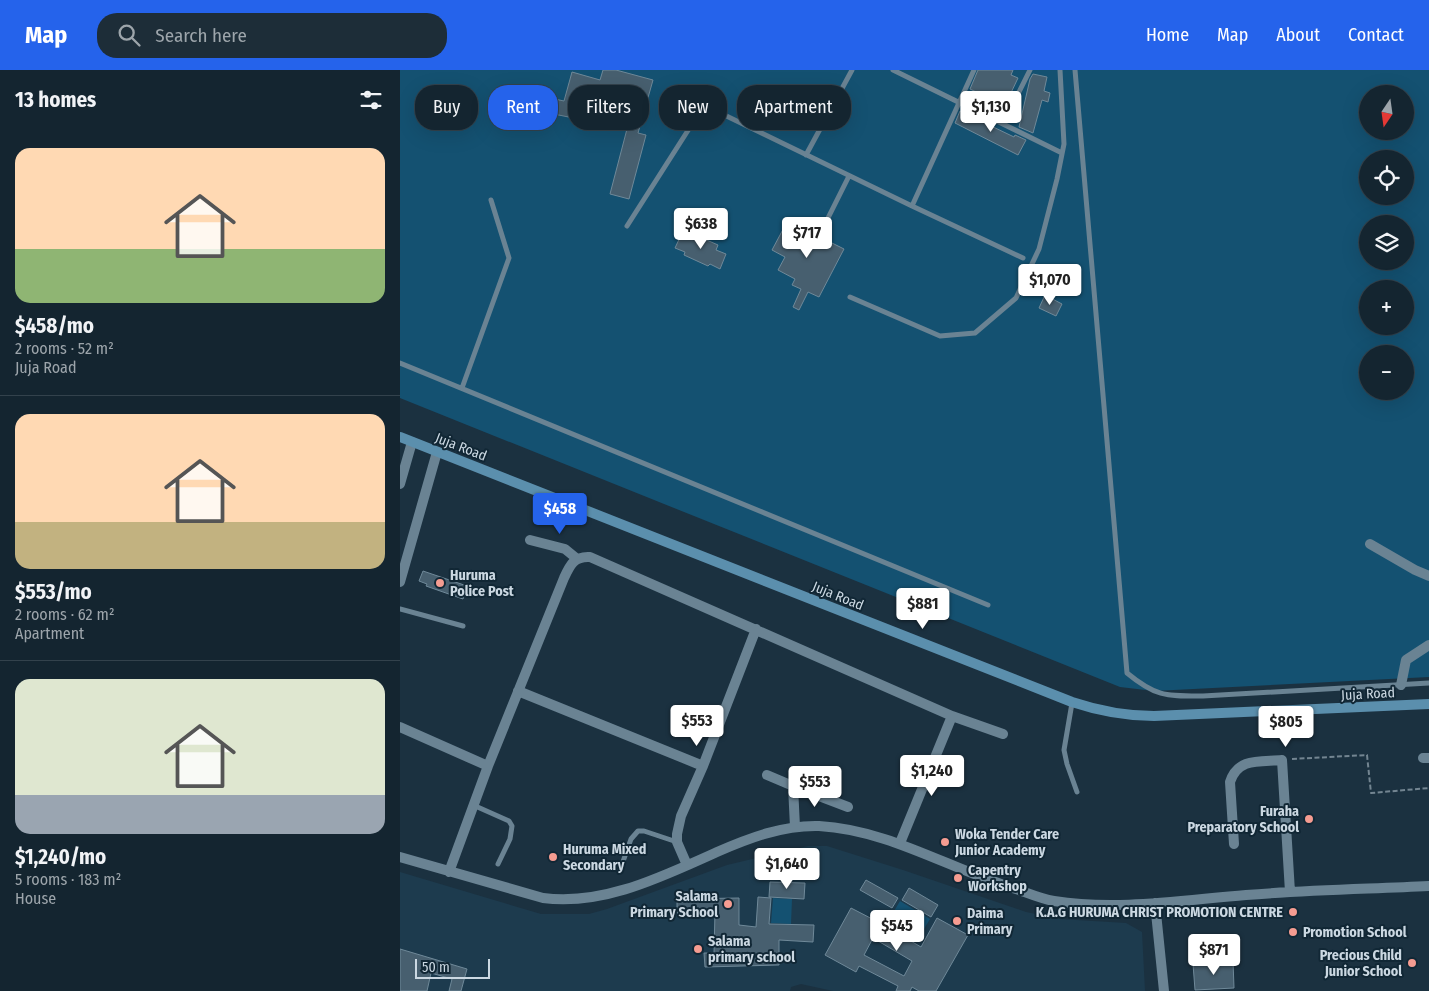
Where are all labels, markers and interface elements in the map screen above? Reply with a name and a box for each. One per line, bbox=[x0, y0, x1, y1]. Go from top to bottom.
search box bbox=[97, 13, 447, 58]
text: Map bbox=[25, 21, 67, 49]
icon: search bbox=[115, 21, 143, 49]
text: Search here bbox=[155, 24, 247, 47]
text: Home bbox=[1146, 24, 1189, 46]
text: Map bbox=[1217, 24, 1248, 46]
text: About bbox=[1276, 24, 1320, 46]
text: Contact bbox=[1348, 24, 1404, 46]
chip: Buy bbox=[415, 85, 478, 130]
chip: Rent bbox=[488, 85, 558, 130]
chip: Filters bbox=[568, 85, 649, 130]
chip: New bbox=[659, 85, 727, 130]
chip: Apartment bbox=[737, 85, 851, 130]
north arrow bbox=[1359, 85, 1414, 140]
map controls bbox=[1359, 85, 1414, 400]
icon: filters bbox=[357, 86, 385, 114]
text: 13 homes bbox=[15, 87, 96, 113]
pin: $1,130 bbox=[950, 90, 1032, 133]
text: $1,130 bbox=[971, 97, 1011, 116]
button: locate bbox=[1359, 150, 1414, 205]
icon: home bbox=[155, 181, 245, 271]
pin: $638 bbox=[671, 208, 731, 250]
text: $638 bbox=[685, 214, 717, 233]
button: layers bbox=[1359, 215, 1414, 270]
pin: $717 bbox=[777, 216, 837, 259]
text: $717 bbox=[793, 223, 821, 242]
pin: $1,070 bbox=[1009, 264, 1091, 306]
text: $1,070 bbox=[1029, 270, 1071, 289]
button: + bbox=[1359, 280, 1414, 335]
text: $458/mo bbox=[15, 313, 94, 339]
text: 2 rooms · 52 m² bbox=[15, 339, 114, 358]
button: − bbox=[1359, 345, 1414, 400]
text: Juja Road bbox=[15, 358, 77, 377]
street label: Juja Road bbox=[433, 429, 489, 465]
icon: home bbox=[155, 446, 245, 536]
pin: $458 bbox=[530, 492, 590, 535]
text: $458 bbox=[544, 499, 576, 518]
place label: Huruma Police Post bbox=[450, 567, 515, 600]
marker: Huruma Police Post bbox=[434, 577, 446, 589]
street label: Juja Road bbox=[810, 578, 866, 614]
text: $553/mo bbox=[15, 579, 92, 605]
pin: $881 bbox=[893, 588, 953, 630]
text: $881 bbox=[907, 594, 939, 613]
text: 2 rooms · 62 m² bbox=[15, 605, 114, 624]
text: Apartment bbox=[15, 624, 84, 643]
street label: Juja Road bbox=[1341, 684, 1395, 704]
pin: $553 bbox=[667, 704, 727, 747]
pin: $805 bbox=[1256, 706, 1316, 748]
icon: home bbox=[155, 711, 245, 801]
text: $553 bbox=[681, 711, 713, 730]
text: $805 bbox=[1269, 712, 1303, 731]
pin: $1,240 bbox=[891, 754, 973, 797]
text: $1,240 bbox=[911, 761, 953, 780]
pin: $553 bbox=[785, 766, 845, 808]
text: $553 bbox=[799, 772, 831, 791]
place label: Furaha Preparatory School bbox=[1187, 803, 1299, 836]
marker: Furaha Preparatory School bbox=[1303, 813, 1315, 825]
place label: Woka Tender Care Junior Academy bbox=[954, 826, 1059, 859]
marker: Woka Tender Care Junior Academy bbox=[939, 836, 951, 848]
place label: Huruma Mixed Secondary bbox=[563, 841, 646, 874]
text: $1,240/mo bbox=[15, 844, 106, 870]
pin: $1,640 bbox=[746, 848, 828, 890]
marker: Huruma Mixed Secondary bbox=[547, 851, 559, 863]
text: $1,640 bbox=[766, 854, 808, 873]
place label: Capentry Workshop bbox=[968, 862, 1027, 895]
text: 5 rooms · 183 m² bbox=[15, 870, 121, 889]
marker: Capentry Workshop bbox=[952, 872, 964, 884]
place label: Salama Primary School bbox=[630, 888, 718, 921]
text: House bbox=[15, 889, 56, 908]
marker: Salama Primary School bbox=[722, 898, 734, 910]
place label: K.A.G HURUMA CHRIST PROMOTION CENTRE bbox=[1036, 904, 1283, 921]
place label: Daima Primary bbox=[967, 905, 1013, 938]
marker: K.A.G HURUMA CHRIST PROMOTION CENTRE bbox=[1287, 906, 1299, 918]
pin: $545 bbox=[867, 910, 927, 952]
marker: Daima Primary bbox=[951, 915, 963, 927]
text: $545 bbox=[881, 916, 913, 935]
place label: Promotion School bbox=[1303, 924, 1407, 941]
marker: Promotion School bbox=[1287, 926, 1299, 938]
place label: Salama primary school bbox=[708, 933, 795, 966]
pin: $871 bbox=[1184, 934, 1244, 976]
text: $871 bbox=[1199, 940, 1229, 959]
marker: Salama primary school bbox=[692, 943, 704, 955]
place label: Precious Child Junior School bbox=[1320, 947, 1402, 980]
scale bar bbox=[415, 956, 490, 979]
marker: Precious Child Junior School bbox=[1406, 957, 1418, 969]
text: 50 m bbox=[422, 959, 450, 976]

